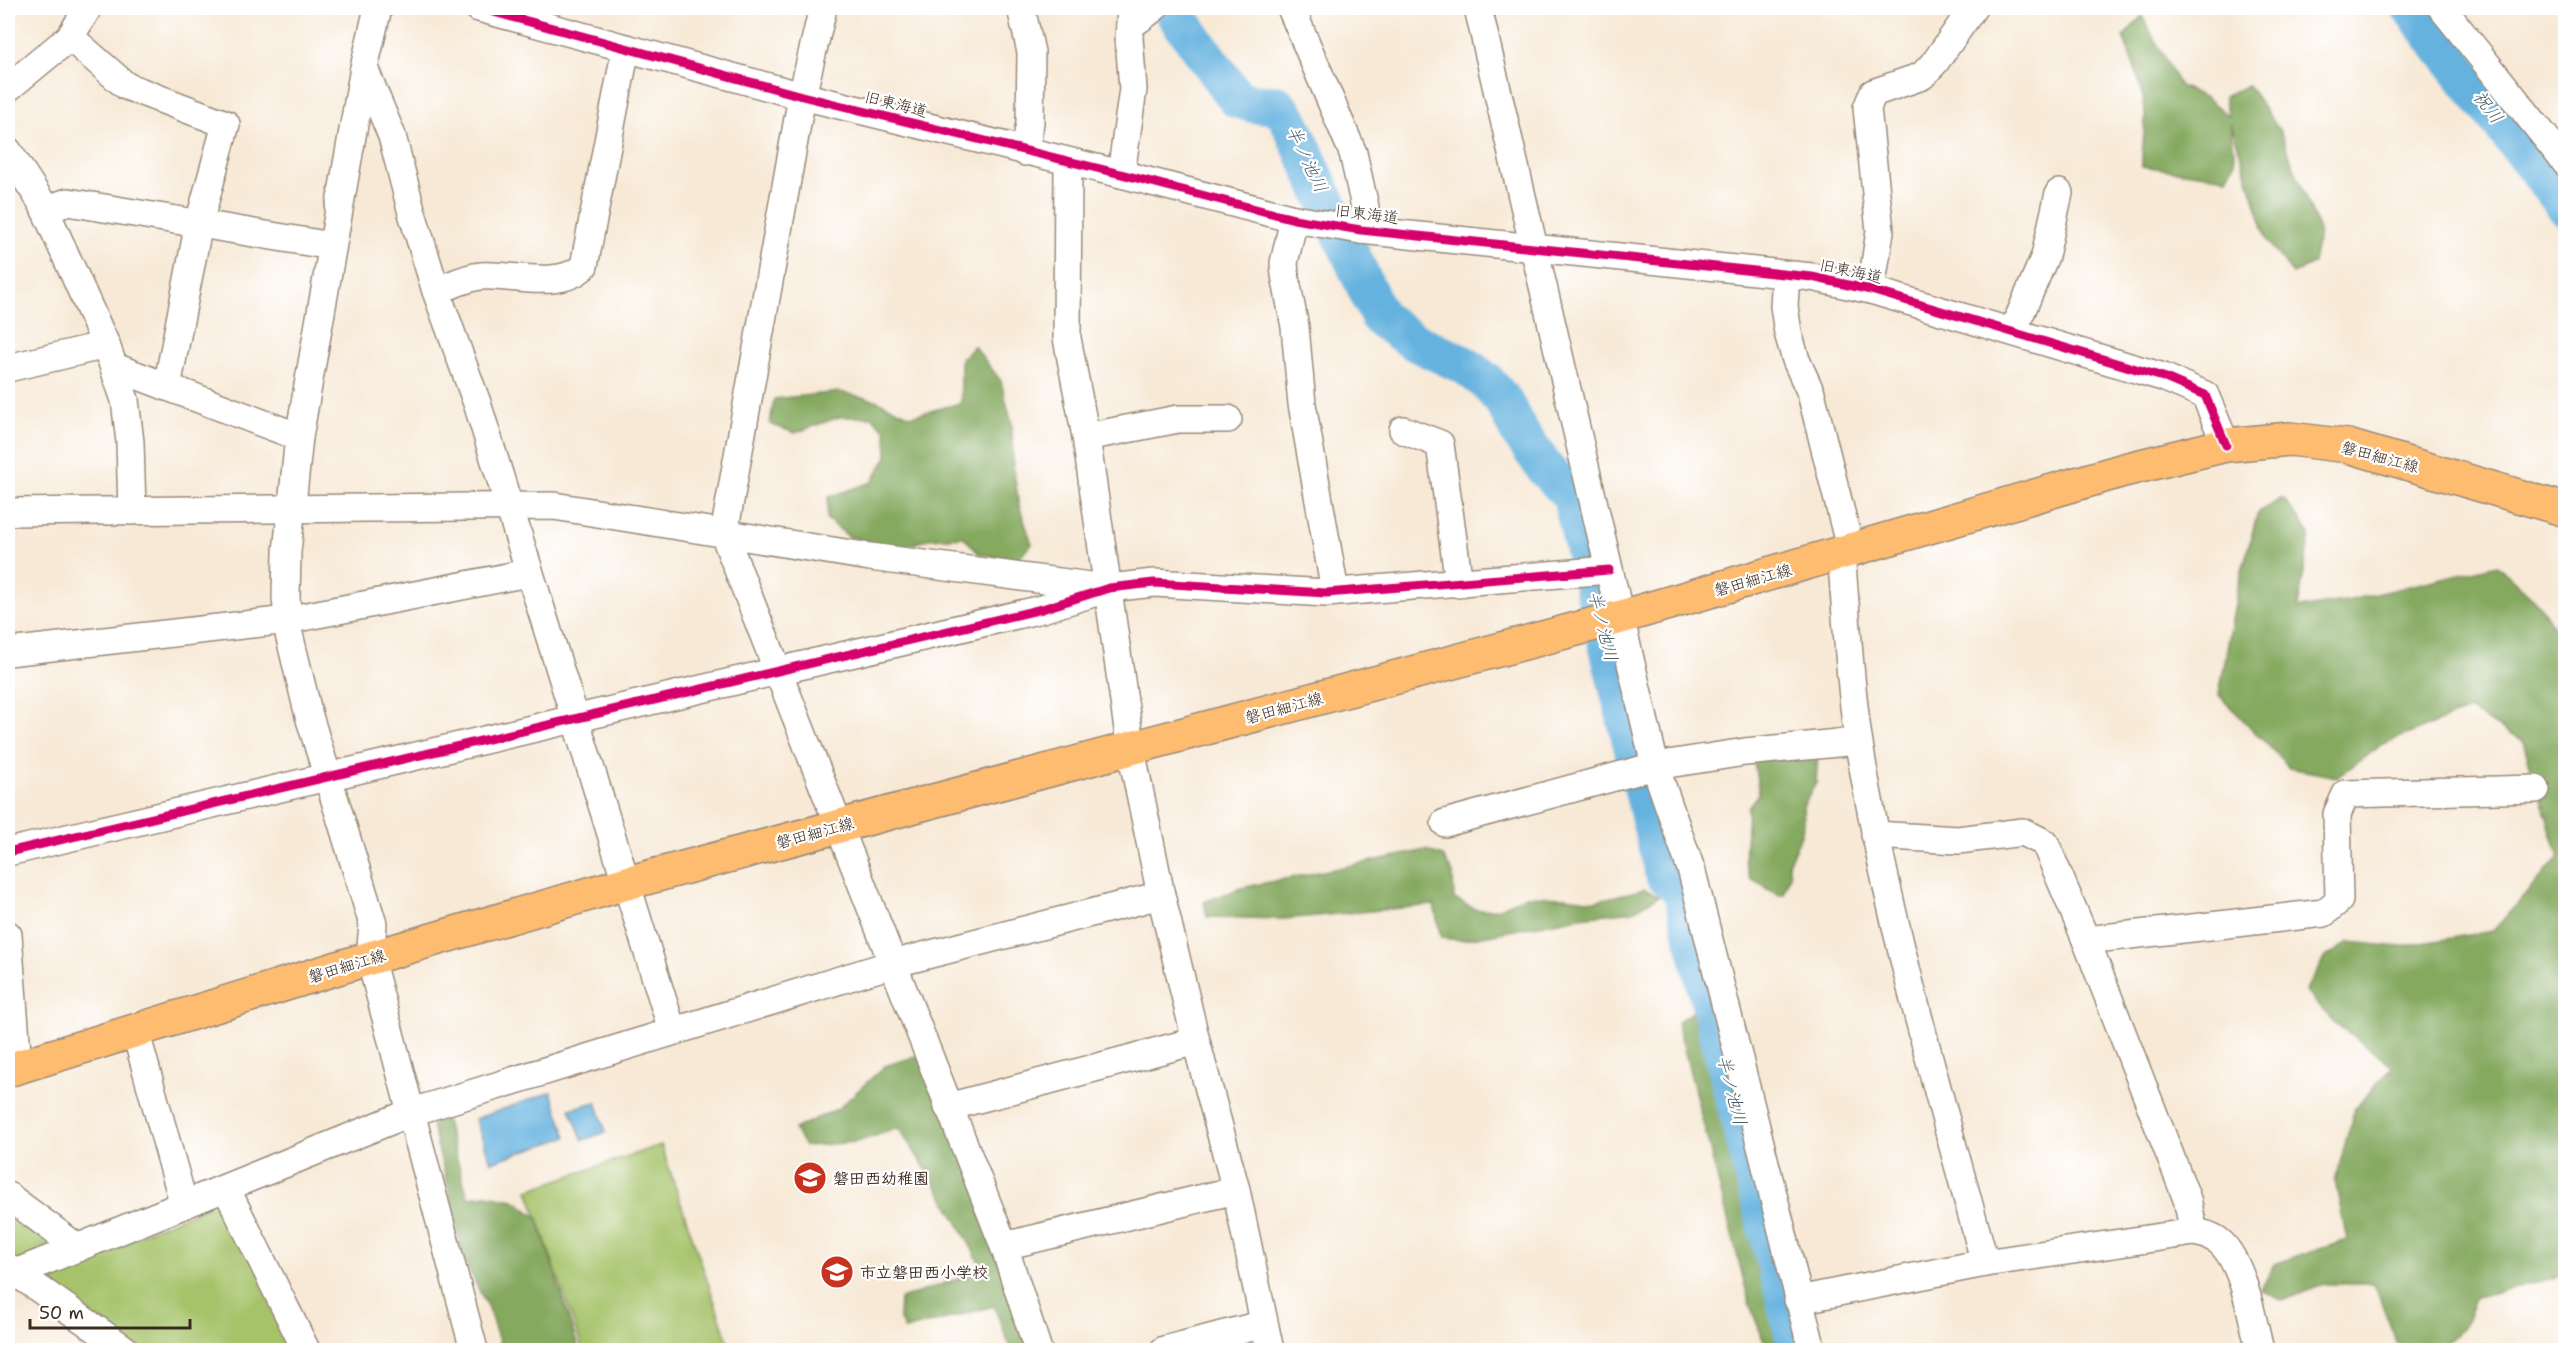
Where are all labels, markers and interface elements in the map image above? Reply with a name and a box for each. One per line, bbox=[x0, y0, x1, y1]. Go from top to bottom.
water label: 祝川 bbox=[2467, 85, 2509, 129]
street label: 旧東海道 bbox=[862, 86, 930, 122]
water label: 半ノ池川 bbox=[1281, 121, 1333, 197]
street label: 旧東海道 bbox=[1334, 200, 1400, 228]
street label: 旧東海道 bbox=[1818, 254, 1884, 288]
street label: 磐田細江線 bbox=[2339, 437, 2421, 477]
street label: 磐田細江線 bbox=[1712, 559, 1794, 601]
water label: 半ノ池川 bbox=[1583, 588, 1623, 664]
street label: 磐田細江線 bbox=[1243, 688, 1325, 728]
street label: 磐田細江線 bbox=[774, 813, 856, 853]
street label: 磐田細江線 bbox=[306, 944, 388, 988]
water label: 半ノ池川 bbox=[1712, 1052, 1752, 1128]
school or university icon: 磐田西幼稚園 bbox=[792, 1160, 828, 1196]
place label: 磐田西幼稚園 bbox=[833, 1168, 929, 1189]
school or university icon: 市立磐田西小学校 bbox=[819, 1254, 855, 1290]
place label: 市立磐田西小学校 bbox=[860, 1262, 988, 1283]
scale bar bbox=[30, 1292, 190, 1330]
text: 50 m bbox=[39, 1301, 84, 1325]

